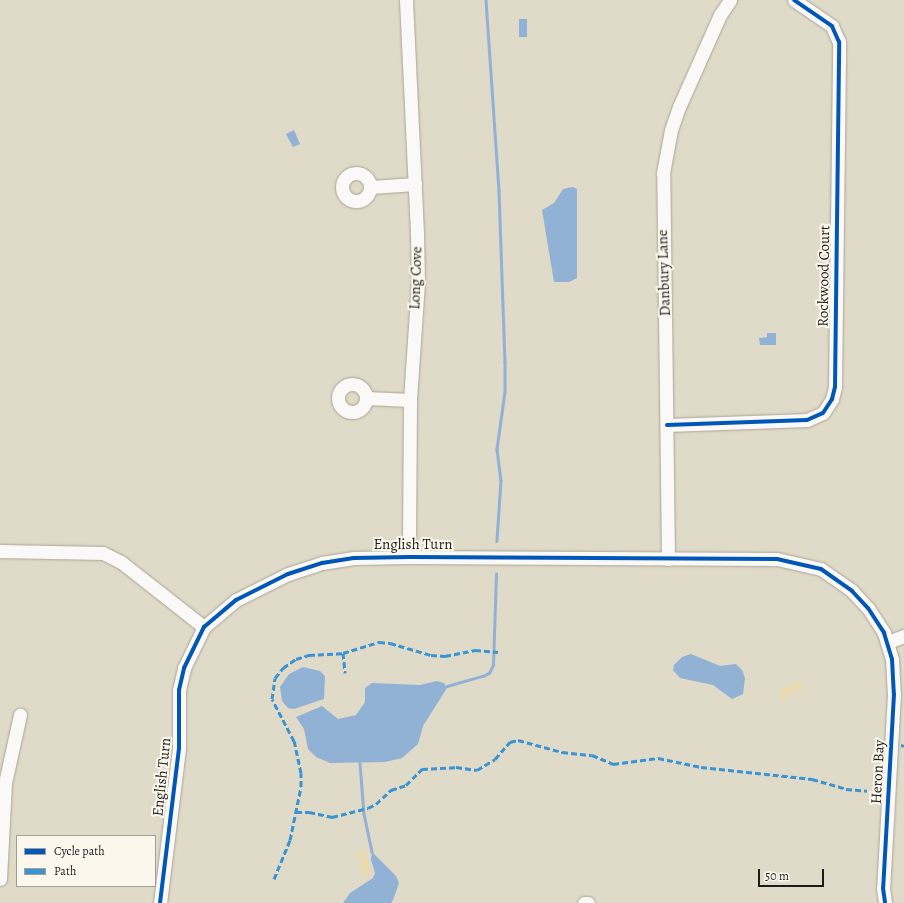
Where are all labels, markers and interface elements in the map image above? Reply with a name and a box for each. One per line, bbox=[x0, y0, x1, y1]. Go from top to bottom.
street label: Rockwood Court bbox=[814, 225, 834, 327]
street label: Danbury Lane bbox=[653, 229, 675, 317]
street label: Long Cove bbox=[406, 246, 426, 310]
street label: English Turn bbox=[374, 536, 452, 554]
street label: English Turn bbox=[149, 737, 175, 817]
street label: Heron Bay bbox=[867, 739, 889, 805]
legend bbox=[16, 835, 156, 887]
text: Cycle path bbox=[54, 843, 105, 859]
scale bar bbox=[760, 861, 826, 887]
text: Path bbox=[54, 863, 76, 879]
text: 50 m bbox=[765, 868, 789, 884]

